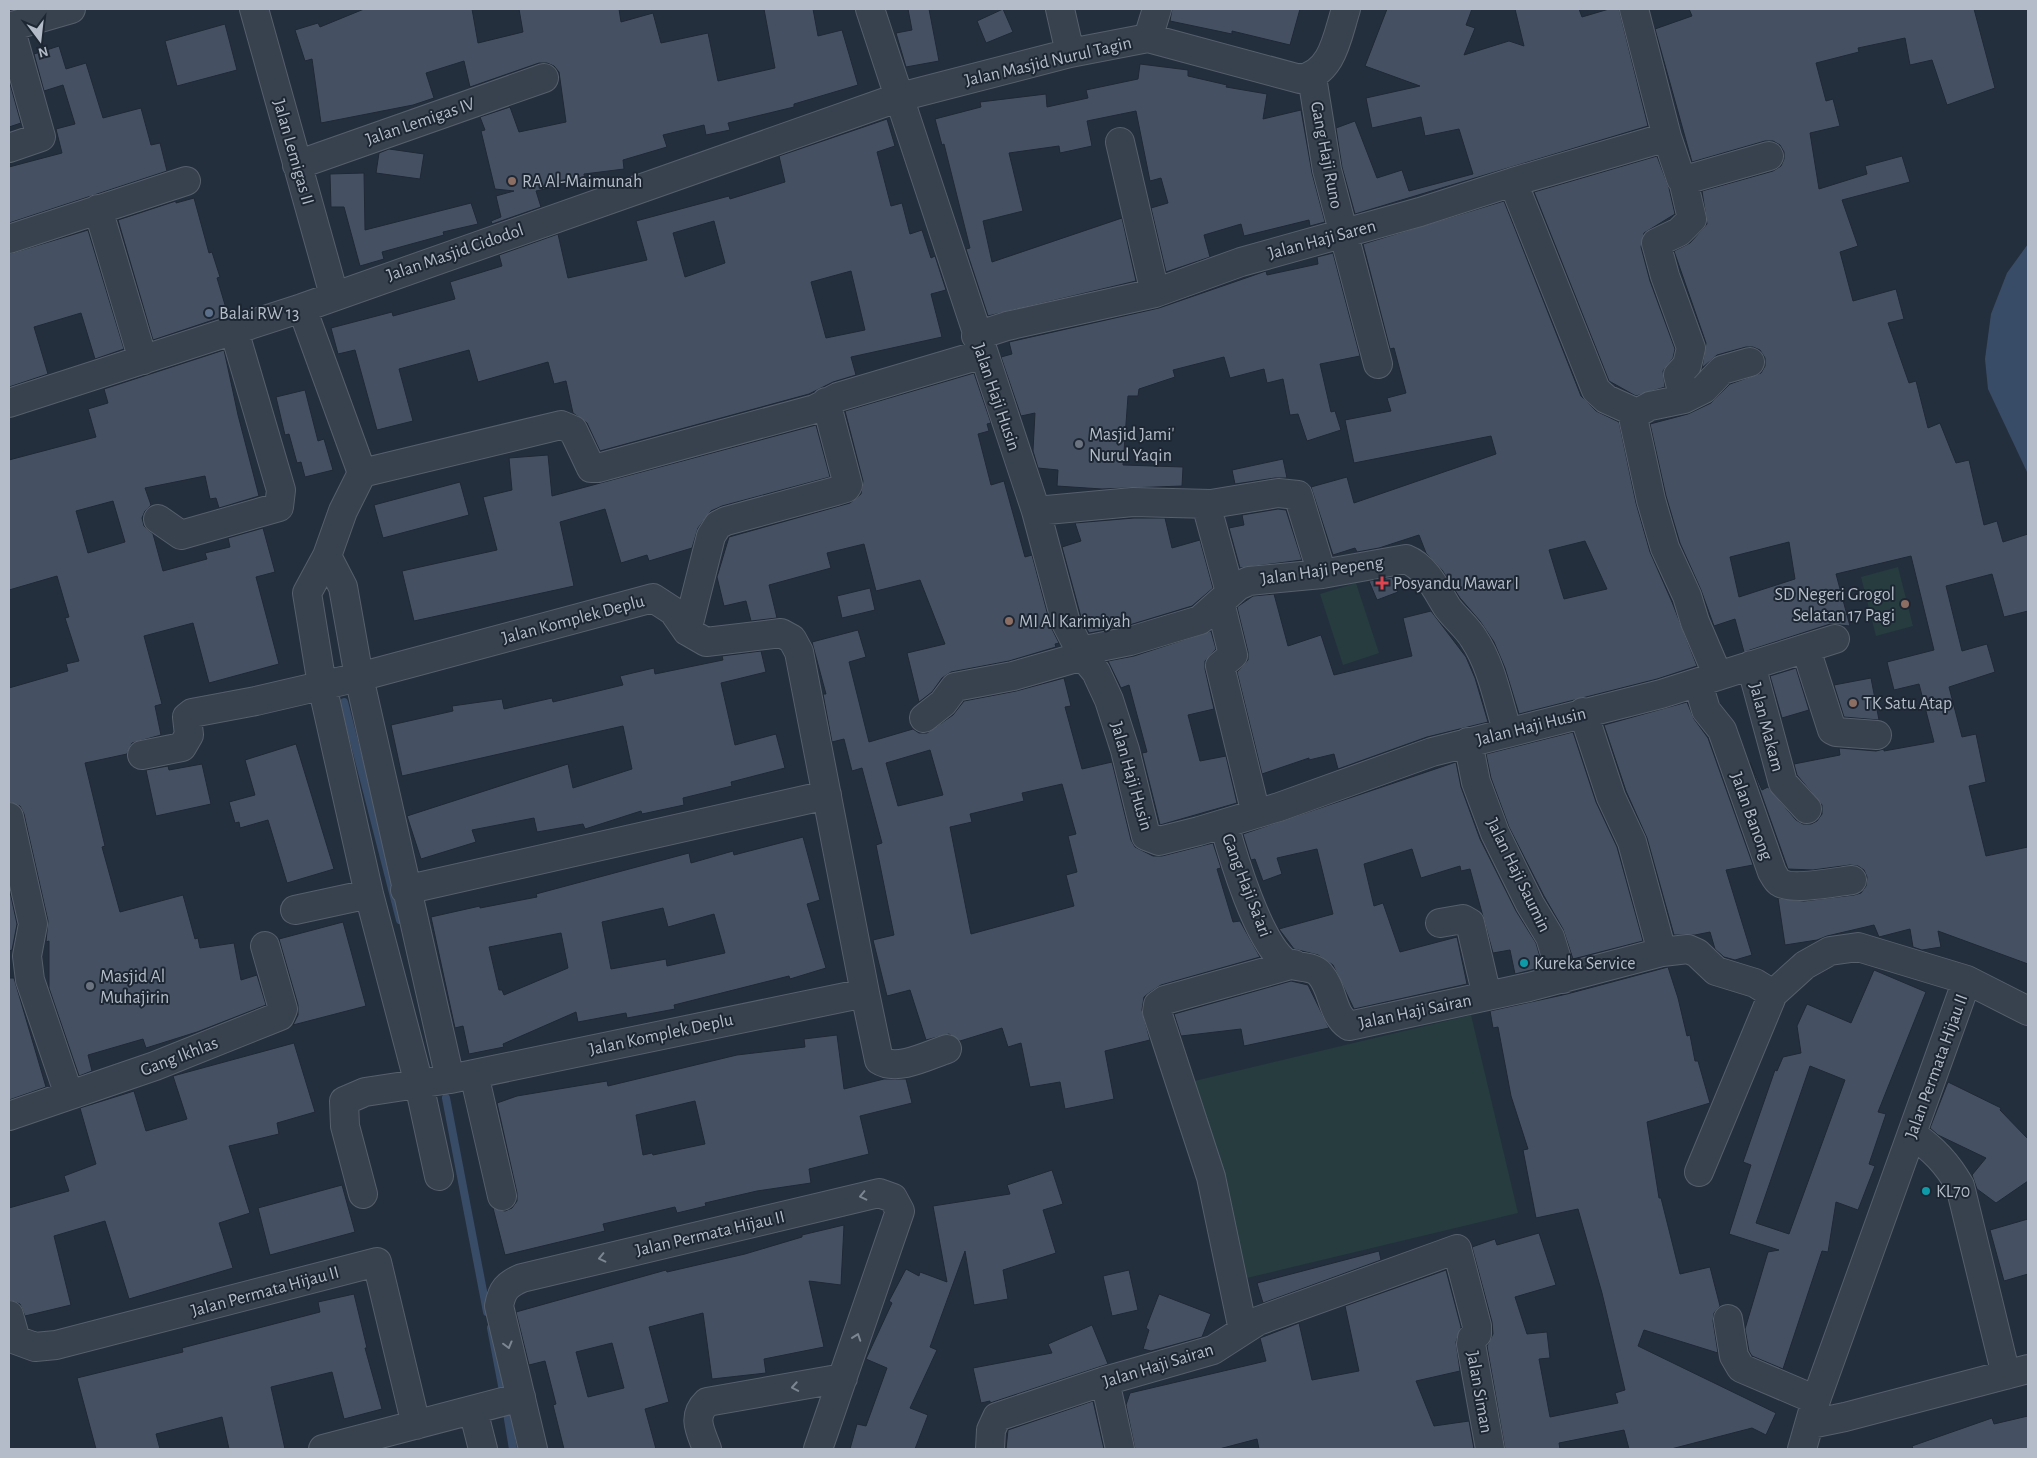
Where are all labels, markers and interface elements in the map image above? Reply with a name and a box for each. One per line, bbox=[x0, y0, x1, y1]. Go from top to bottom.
north arrow bbox=[15, 15, 65, 65]
street label: Jalan Masjid Nurul Tagin bbox=[963, 34, 1133, 90]
text: N bbox=[37, 44, 50, 60]
street label: Jalan Lemigas IV bbox=[364, 95, 478, 149]
street label: Jalan Lemigas II bbox=[269, 98, 317, 207]
street label: Gang Haji Runo bbox=[1307, 100, 1345, 211]
place label: RA Al-Maimunah bbox=[522, 173, 642, 191]
marker: RA Al-Maimunah bbox=[506, 175, 518, 187]
street label: Jalan Haji Saren bbox=[1267, 217, 1378, 263]
street label: Jalan Masjid Cidodol bbox=[385, 221, 526, 285]
place label: Balai RW 13 bbox=[219, 305, 299, 323]
marker: Balai RW 13 bbox=[203, 307, 215, 319]
street label: Jalan Haji Husin bbox=[969, 341, 1023, 453]
place label: Masjid Jami' Nurul Yaqin bbox=[1089, 426, 1175, 465]
marker: Masjid Jami' Nurul Yaqin bbox=[1073, 438, 1085, 450]
street label: Jalan Haji Pepeng bbox=[1260, 553, 1385, 588]
place label: Posyandu Mawar I bbox=[1393, 575, 1519, 593]
marker: Posyandu Mawar I bbox=[1375, 576, 1389, 590]
place label: SD Negeri Grogol Selatan 17 Pagi bbox=[1775, 586, 1895, 625]
street label: Jalan Komplek Deplu bbox=[500, 592, 646, 648]
marker: SD Negeri Grogol Selatan 17 Pagi bbox=[1899, 598, 1911, 610]
place label: MI Al Karimiyah bbox=[1019, 613, 1131, 631]
marker: MI Al Karimiyah bbox=[1003, 615, 1015, 627]
street label: Jalan Makam bbox=[1746, 681, 1787, 774]
place label: TK Satu Atap bbox=[1863, 695, 1952, 713]
marker: TK Satu Atap bbox=[1847, 697, 1859, 709]
street label: Jalan Haji Husin bbox=[1475, 705, 1588, 749]
street label: Jalan Haji Husin bbox=[1107, 720, 1155, 833]
street label: Jalan Banong bbox=[1727, 770, 1775, 863]
street label: Jalan Haji Saumin bbox=[1483, 816, 1553, 935]
street label: Gang Haji Sa'ari bbox=[1218, 831, 1274, 940]
place label: Kureka Service bbox=[1534, 955, 1635, 973]
marker: Kureka Service bbox=[1518, 957, 1530, 969]
place label: Masjid Al Muhajirin bbox=[100, 968, 169, 1007]
marker: Masjid Al Muhajirin bbox=[84, 980, 96, 992]
street label: Jalan Haji Sairan bbox=[1357, 991, 1473, 1033]
street label: Jalan Permata Hijau II bbox=[1902, 992, 1971, 1141]
street label: Jalan Komplek Deplu bbox=[588, 1011, 735, 1059]
street label: Gang Ikhlas bbox=[138, 1034, 221, 1080]
place label: KL70 bbox=[1936, 1183, 1970, 1201]
marker: KL70 bbox=[1920, 1185, 1932, 1197]
one-way arrow bbox=[859, 1191, 867, 1201]
street label: Jalan Permata Hijau II bbox=[634, 1208, 786, 1260]
one-way arrow bbox=[598, 1252, 607, 1263]
street label: Jalan Permata Hijau II bbox=[189, 1264, 341, 1320]
one-way arrow bbox=[851, 1333, 861, 1342]
one-way arrow bbox=[502, 1341, 512, 1349]
street label: Jalan Haji Sairan bbox=[1101, 1341, 1216, 1391]
street label: Jalan Siman bbox=[1463, 1350, 1495, 1435]
one-way arrow bbox=[790, 1381, 799, 1391]

